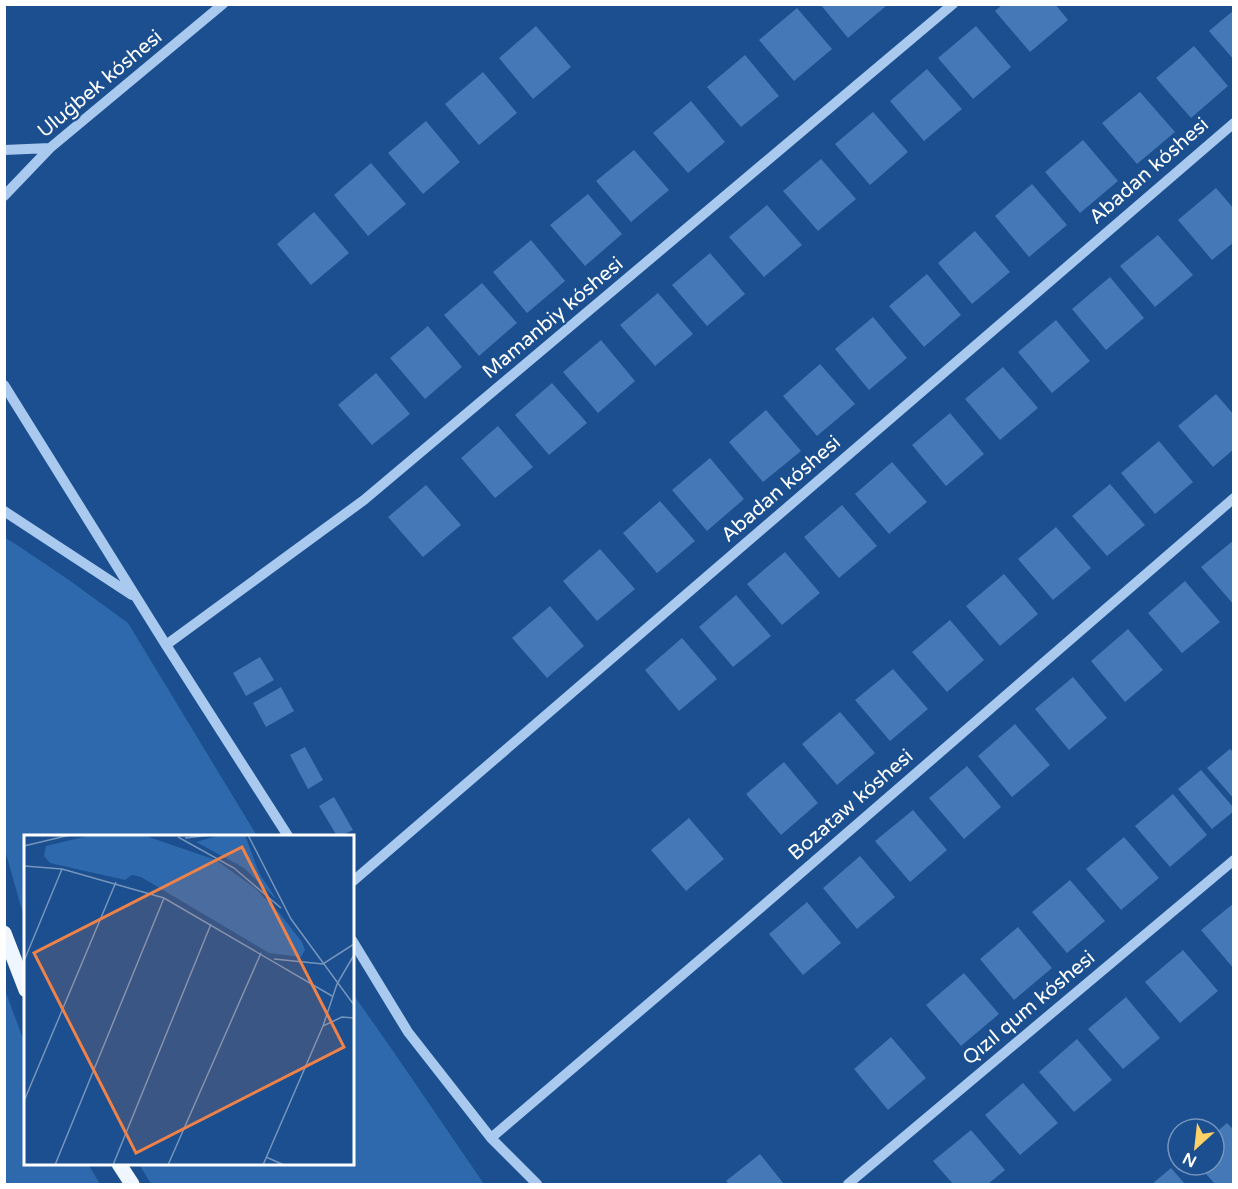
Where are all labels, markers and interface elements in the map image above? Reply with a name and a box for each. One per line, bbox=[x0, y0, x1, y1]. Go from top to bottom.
street label: Uluǵbek kóshesi bbox=[33, 25, 167, 143]
street label: Abadan kóshesi bbox=[1084, 113, 1214, 229]
street label: Mamanbiy kóshesi bbox=[478, 252, 628, 384]
street label: Abadan kóshesi bbox=[716, 431, 846, 547]
street label: Bozataw kóshesi bbox=[784, 744, 918, 866]
inset map bbox=[24, 835, 354, 1165]
street label: Qızıl qum kóshesi bbox=[958, 946, 1100, 1070]
north arrow bbox=[1166, 1117, 1226, 1177]
text: N bbox=[1179, 1148, 1200, 1171]

